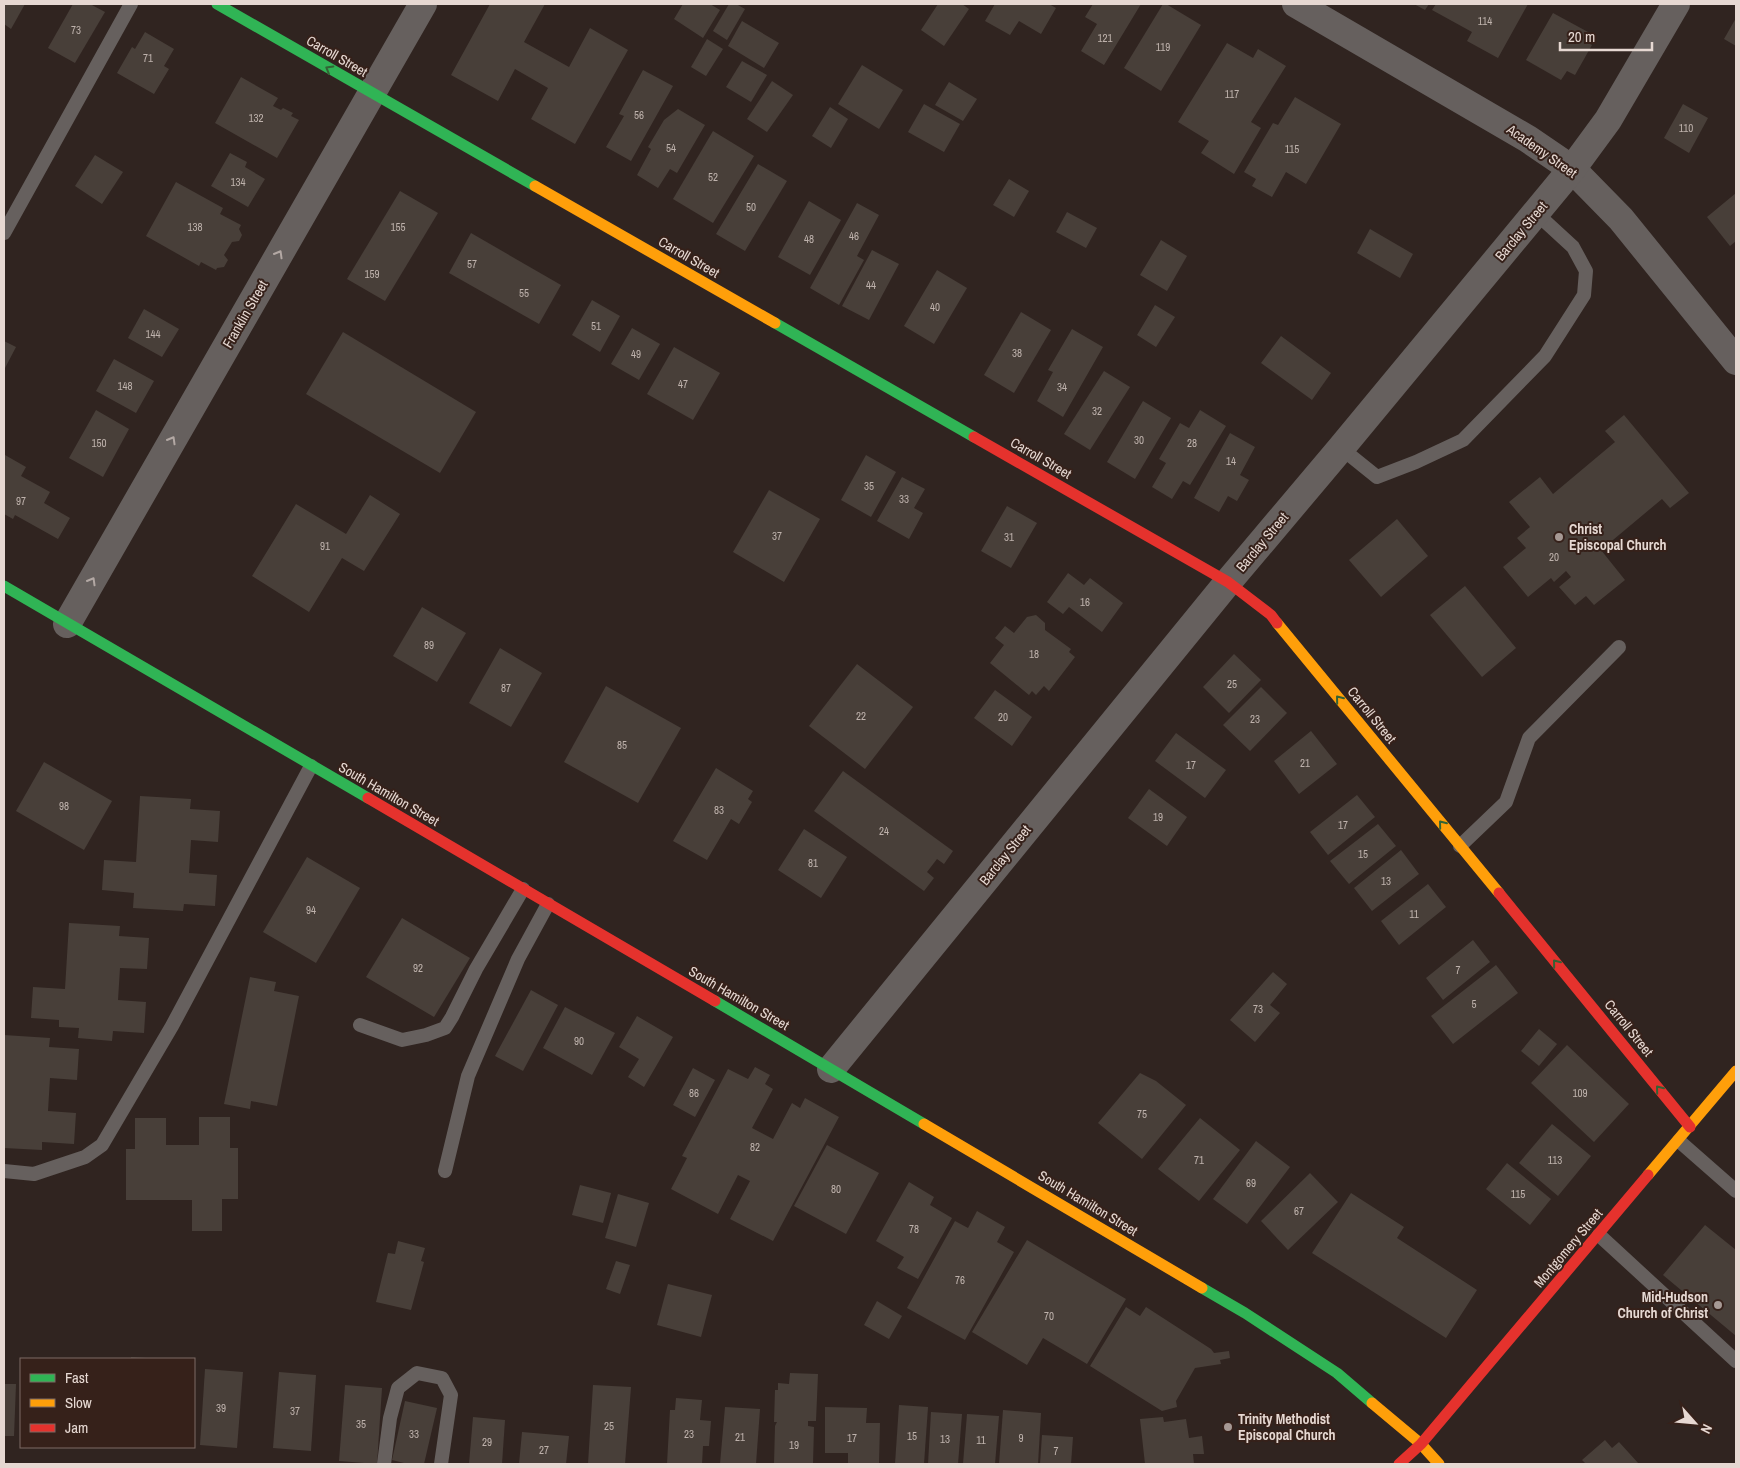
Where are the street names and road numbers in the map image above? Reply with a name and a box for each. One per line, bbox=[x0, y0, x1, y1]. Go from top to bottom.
street label: Carroll Street bbox=[303, 31, 371, 81]
street label: Academy Street bbox=[1503, 120, 1581, 182]
street label: Barclay Street bbox=[1491, 198, 1551, 264]
street label: Carroll Street bbox=[655, 232, 723, 282]
street label: Franklin Street bbox=[218, 277, 272, 351]
street label: Carroll Street bbox=[1007, 433, 1075, 483]
street label: Barclay Street bbox=[1232, 509, 1292, 575]
street label: Carroll Street bbox=[1344, 683, 1400, 747]
street label: South Hamilton Street bbox=[336, 758, 442, 830]
street label: Barclay Street bbox=[975, 821, 1035, 889]
street label: South Hamilton Street bbox=[686, 962, 792, 1034]
street label: Carroll Street bbox=[1601, 996, 1657, 1060]
street label: South Hamilton Street bbox=[1035, 1166, 1141, 1240]
street label: Montgomery Street bbox=[1530, 1205, 1606, 1291]

